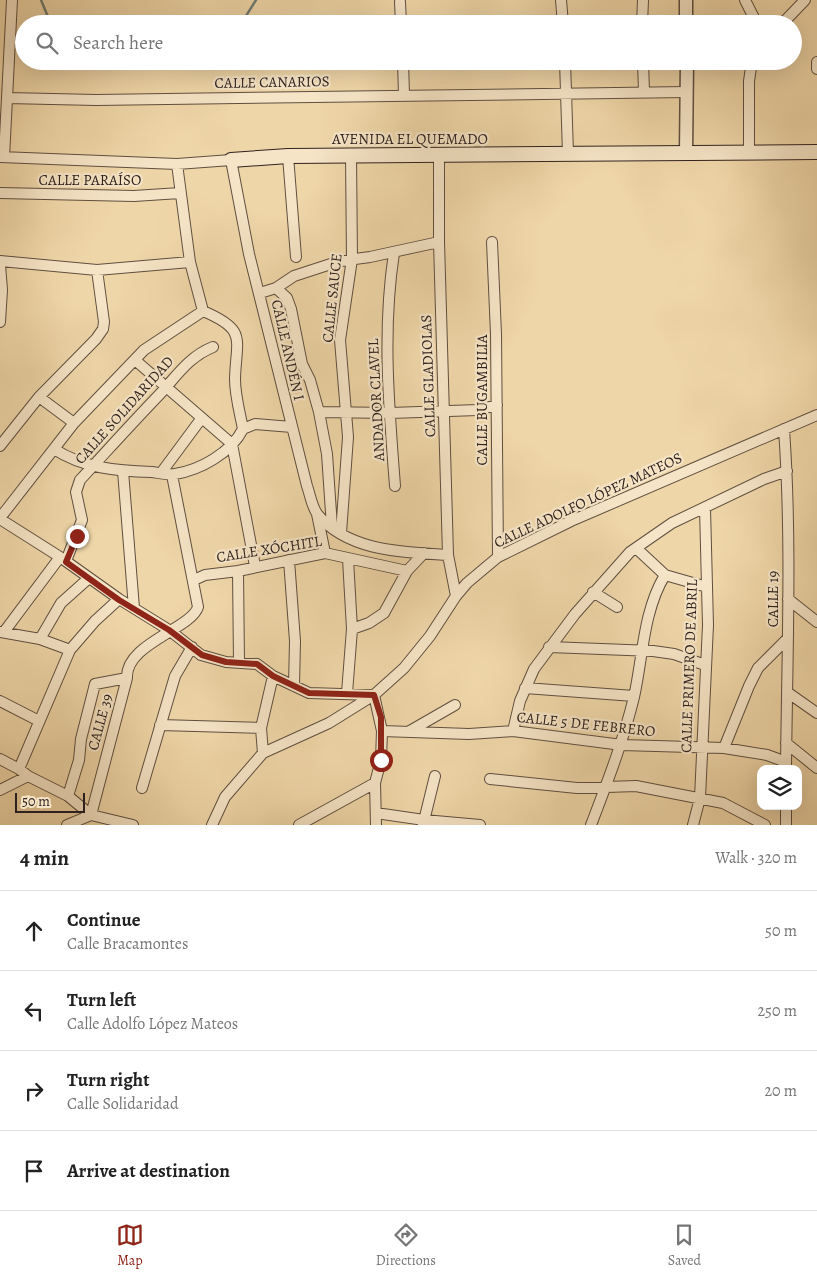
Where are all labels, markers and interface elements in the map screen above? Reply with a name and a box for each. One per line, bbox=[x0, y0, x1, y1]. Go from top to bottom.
search box bbox=[15, 15, 802, 70]
icon: search bbox=[33, 29, 61, 57]
text: Search here bbox=[73, 30, 163, 56]
street label: CALLE CANARIOS bbox=[214, 71, 330, 93]
street label: AVENIDA EL QUEMADO bbox=[331, 129, 488, 149]
street label: CALLE PARAÍSO bbox=[39, 170, 141, 190]
street label: CALLE SAUCE bbox=[317, 252, 347, 344]
street label: CALLE ANDÉN I bbox=[267, 298, 309, 402]
street label: CALLE GLADIOLAS bbox=[416, 315, 440, 437]
street label: CALLE BUGAMBILIA bbox=[472, 334, 492, 465]
street label: ANDADOR CLAVEL bbox=[363, 338, 389, 463]
street label: CALLE SOLIDARIDAD bbox=[70, 352, 178, 468]
street label: CALLE ADOLFO LÓPEZ MATEOS bbox=[491, 448, 685, 552]
route end bbox=[66, 525, 89, 548]
street label: CALLE XÓCHITL bbox=[215, 531, 323, 567]
street label: CALLE 19 bbox=[763, 571, 783, 627]
street label: CALLE PRIMERO DE ABRIL bbox=[676, 578, 702, 753]
street label: CALLE 39 bbox=[83, 691, 117, 752]
street label: CALLE 5 DE FEBRERO bbox=[516, 707, 656, 741]
route start bbox=[370, 749, 393, 772]
map controls bbox=[757, 765, 802, 810]
button: layers bbox=[757, 765, 802, 810]
scale bar bbox=[15, 790, 85, 813]
text: 50 m bbox=[22, 792, 50, 811]
text: 4 min bbox=[20, 844, 69, 872]
text: Walk · 320 m bbox=[715, 847, 797, 869]
text: Continue bbox=[67, 907, 141, 933]
icon: ahead bbox=[20, 917, 48, 945]
text: 50 m bbox=[765, 920, 797, 942]
text: Calle Bracamontes bbox=[67, 933, 188, 955]
text: Turn left bbox=[67, 987, 136, 1013]
icon: left bbox=[20, 997, 48, 1025]
text: 250 m bbox=[758, 1000, 797, 1022]
text: Calle Adolfo López Mateos bbox=[67, 1013, 238, 1035]
text: Turn right bbox=[67, 1067, 149, 1093]
icon: right bbox=[20, 1077, 48, 1105]
text: 20 m bbox=[764, 1080, 797, 1102]
text: Calle Solidaridad bbox=[67, 1093, 179, 1115]
icon: arrive bbox=[20, 1157, 48, 1185]
text: Arrive at destination bbox=[67, 1158, 230, 1184]
tab: Map bbox=[116, 1221, 144, 1270]
tab: Directions bbox=[376, 1221, 436, 1270]
tab: Saved bbox=[668, 1221, 701, 1270]

